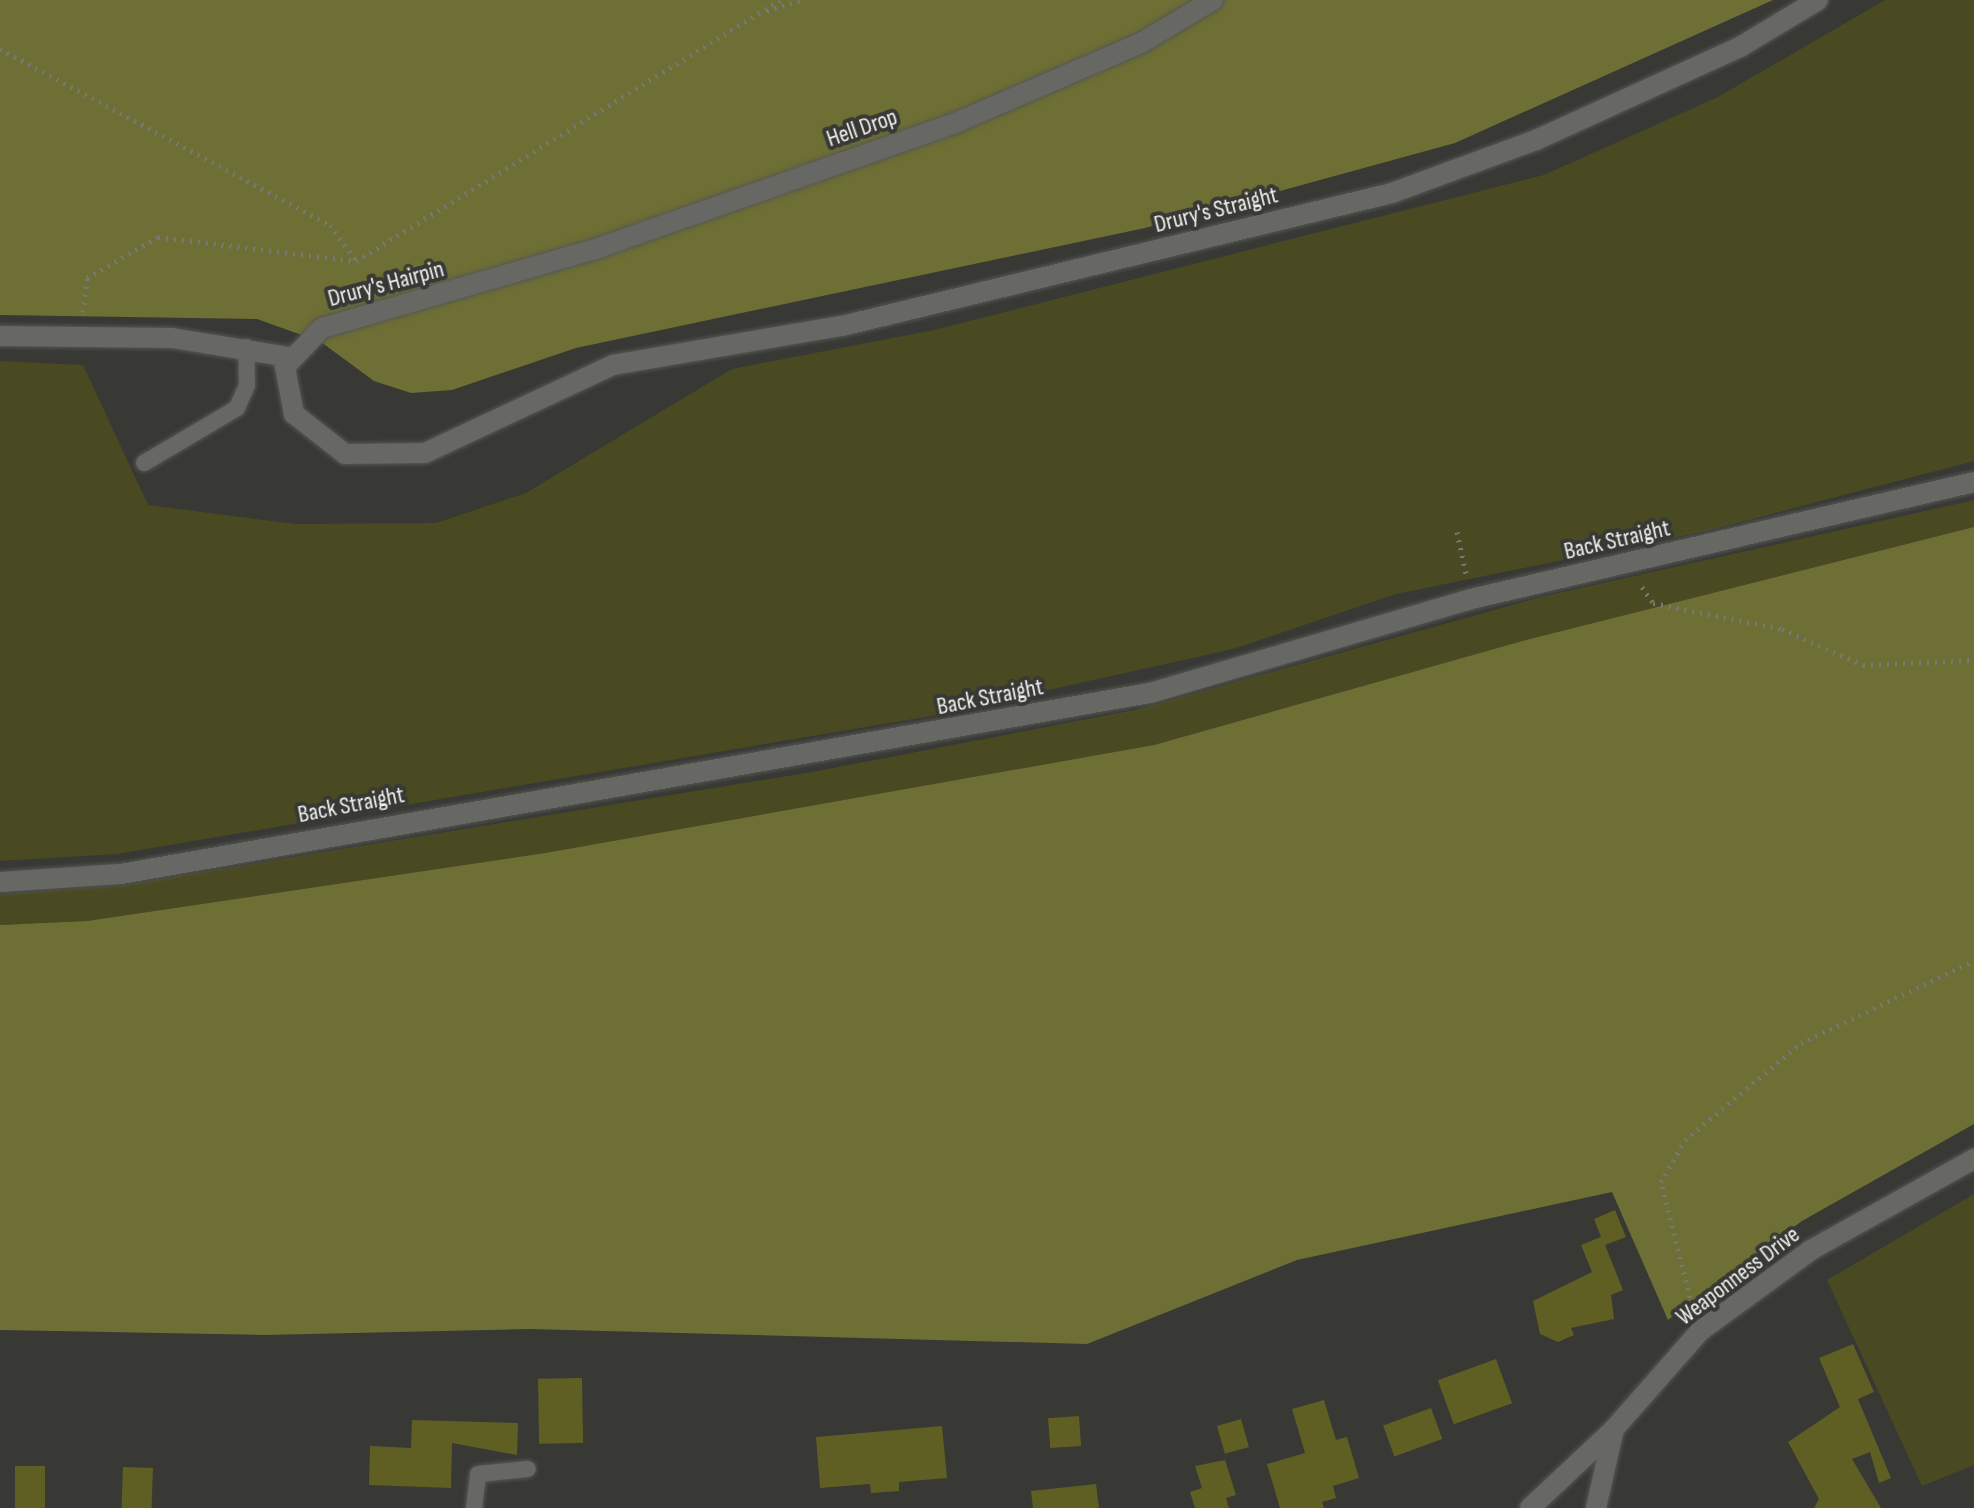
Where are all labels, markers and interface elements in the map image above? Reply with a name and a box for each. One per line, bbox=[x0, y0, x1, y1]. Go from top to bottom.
street label: Hell Drop bbox=[823, 103, 901, 153]
street label: Drury's Straight bbox=[1151, 181, 1281, 239]
street label: Drury's Hairpin bbox=[325, 255, 447, 313]
street label: Back Straight bbox=[1561, 514, 1673, 566]
street label: Back Straight bbox=[934, 673, 1046, 721]
street label: Back Straight bbox=[295, 781, 407, 829]
street label: Weaponness Drive bbox=[1671, 1220, 1805, 1332]

